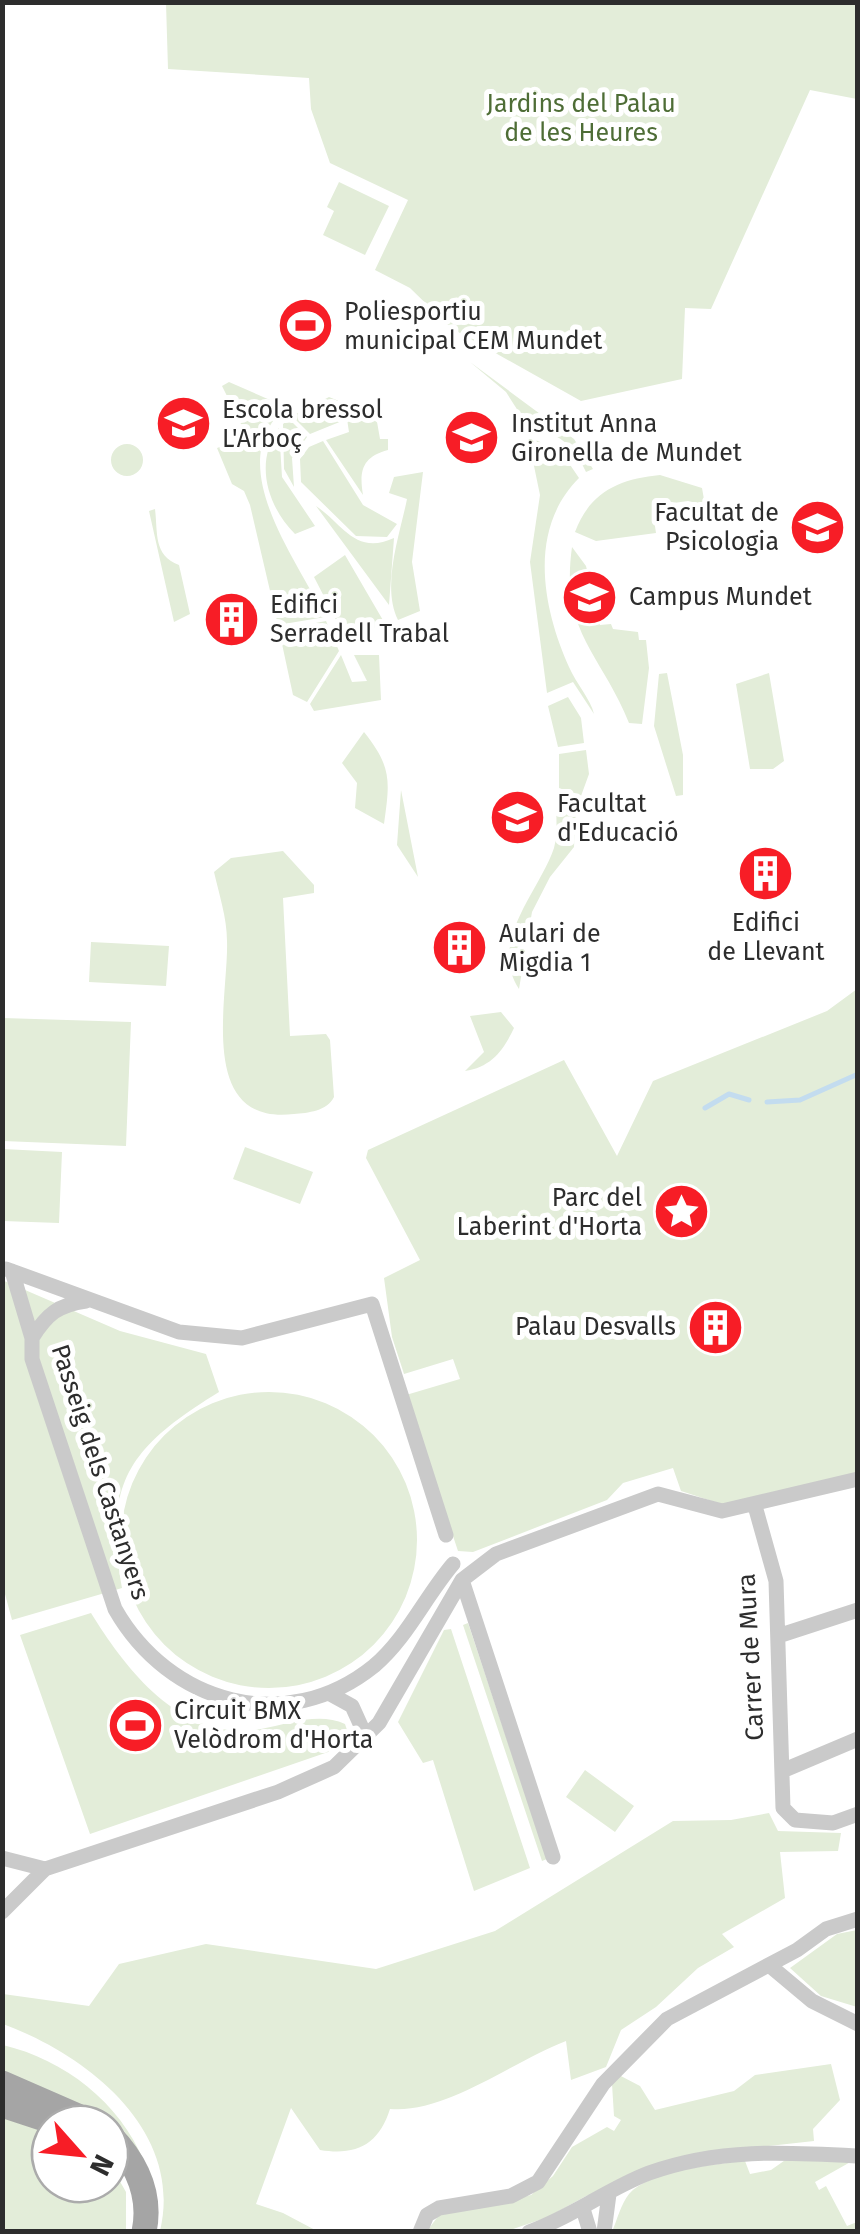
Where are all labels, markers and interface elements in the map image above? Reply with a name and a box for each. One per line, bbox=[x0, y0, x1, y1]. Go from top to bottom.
park label: Jardins del Palau de les Heures bbox=[486, 89, 676, 148]
sports icon: Poliesportiu municipal CEM Mundet bbox=[275, 296, 335, 356]
place label: Poliesportiu municipal CEM Mundet bbox=[344, 297, 603, 356]
school or university icon: Escola bressol L'Arboç bbox=[153, 394, 213, 454]
place label: Escola bressol L'Arboç bbox=[222, 395, 383, 454]
school or university icon: Institut Anna Gironella de Mundet bbox=[442, 408, 502, 468]
place label: Institut Anna Gironella de Mundet bbox=[511, 409, 743, 468]
school or university icon: Facultat de Psicologia bbox=[788, 497, 848, 557]
place label: Facultat de Psicologia bbox=[654, 498, 779, 557]
school or university icon: Campus Mundet bbox=[560, 567, 620, 627]
place label: Campus Mundet bbox=[629, 582, 813, 612]
building icon: Edifici Serradell Trabal bbox=[201, 589, 261, 649]
place label: Edifici Serradell Trabal bbox=[270, 590, 449, 649]
school or university icon: Facultat d'Educació bbox=[488, 788, 548, 848]
place label: Facultat d'Educació bbox=[557, 789, 679, 848]
building icon: Edifici de Llevant bbox=[736, 844, 796, 904]
place label: Edifici de Llevant bbox=[707, 908, 826, 967]
building icon: Aulari de Migdia 1 bbox=[430, 918, 490, 978]
place label: Aulari de Migdia 1 bbox=[499, 919, 601, 978]
place icon: Parc del Laberint d'Horta bbox=[651, 1182, 711, 1242]
place label: Parc del Laberint d'Horta bbox=[457, 1183, 642, 1242]
building icon: Palau Desvalls bbox=[685, 1297, 745, 1357]
place label: Palau Desvalls bbox=[515, 1312, 676, 1342]
street label: Passeig dels Castanyers bbox=[45, 1341, 155, 1603]
street label: Carrer de Mura bbox=[732, 1573, 770, 1741]
sports icon: Circuit BMX Velòdrom d'Horta bbox=[105, 1695, 165, 1755]
place label: Circuit BMX Velòdrom d'Horta bbox=[174, 1696, 373, 1755]
north arrow bbox=[30, 2104, 130, 2204]
text: N bbox=[83, 2149, 121, 2181]

